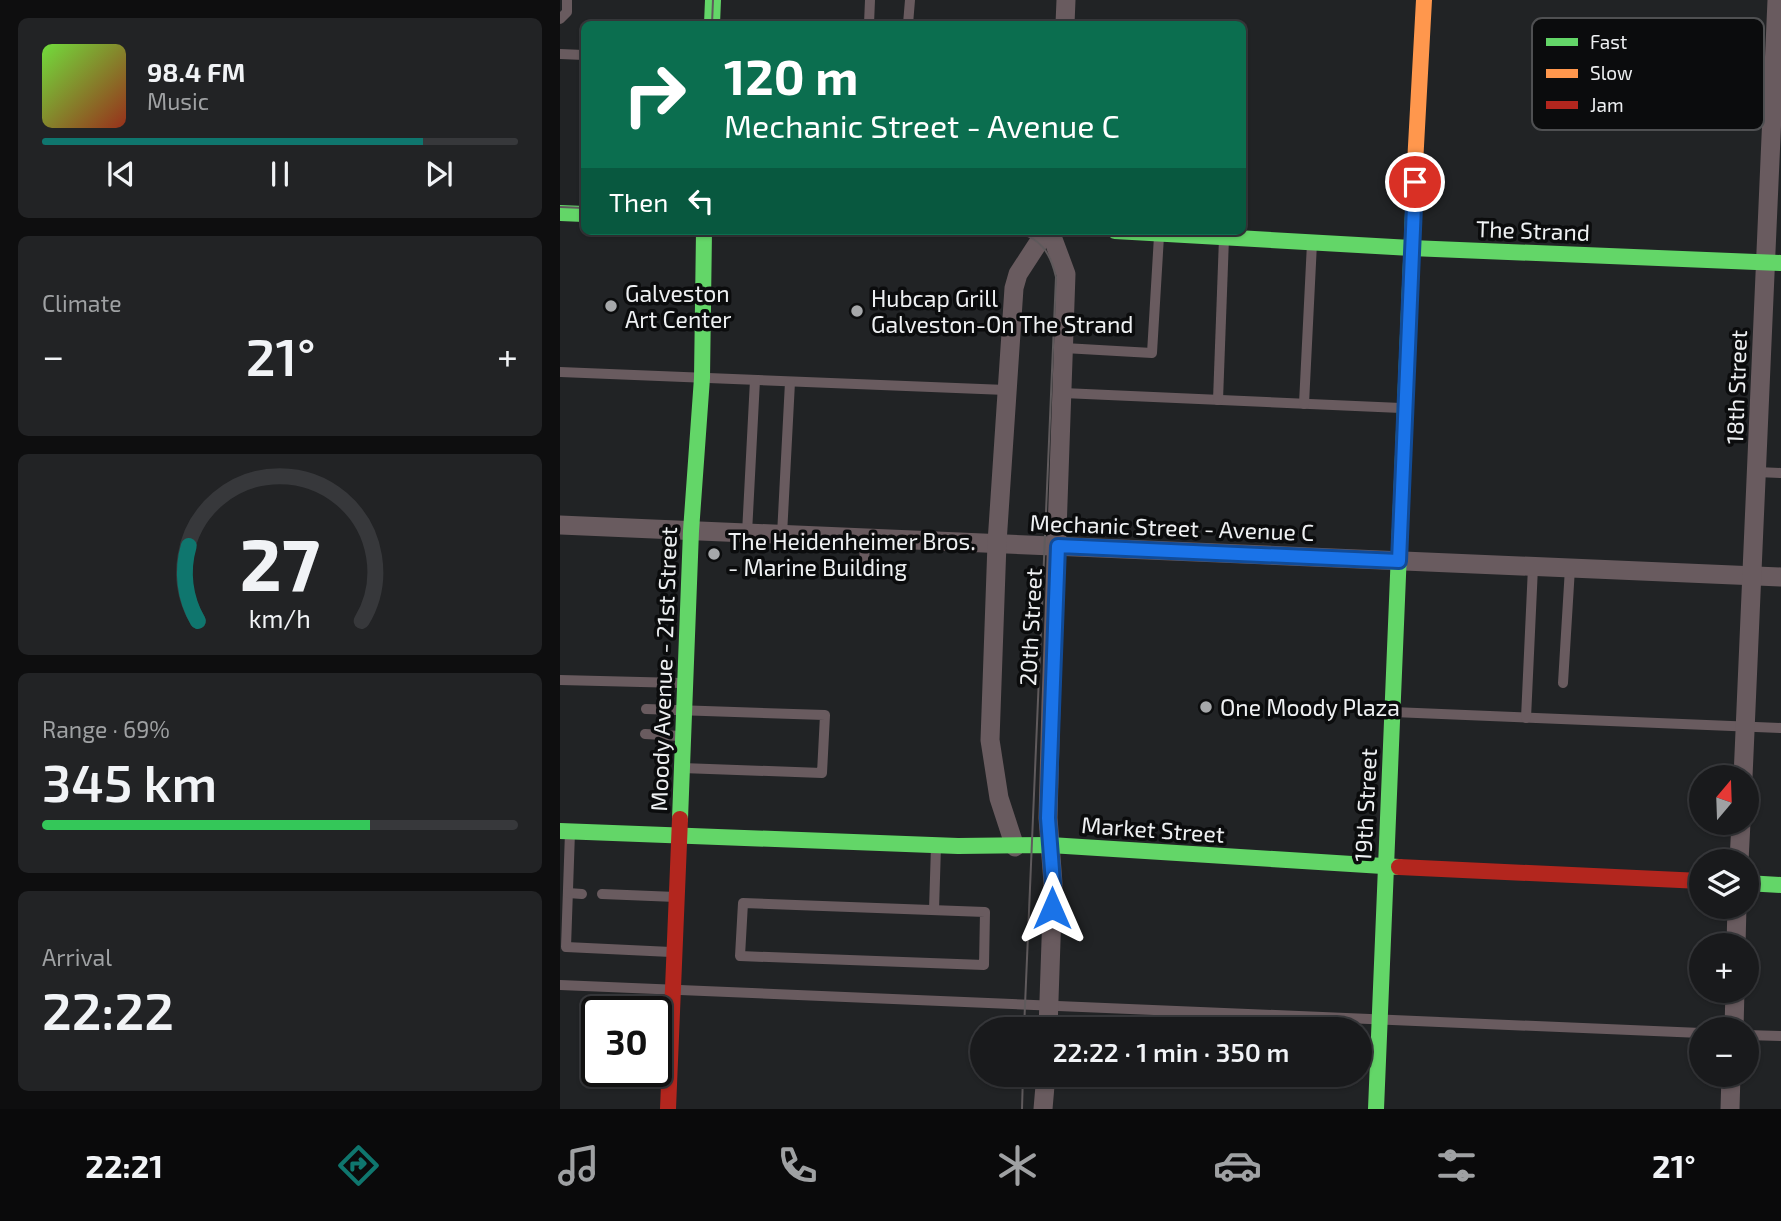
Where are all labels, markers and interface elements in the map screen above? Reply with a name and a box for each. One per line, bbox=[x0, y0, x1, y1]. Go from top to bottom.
legend bbox=[1532, 18, 1764, 130]
text: Fast bbox=[1590, 30, 1627, 53]
text: 120 m bbox=[724, 46, 858, 105]
icon: right bbox=[609, 49, 700, 140]
text: 98.4 FM bbox=[147, 56, 245, 87]
text: Slow bbox=[1590, 61, 1633, 84]
text: Music bbox=[147, 87, 209, 115]
text: Jam bbox=[1590, 93, 1624, 116]
text: Mechanic Street - Avenue C bbox=[724, 106, 1120, 144]
pin bbox=[1385, 152, 1445, 212]
icon: previous bbox=[102, 155, 140, 193]
icon: pause bbox=[261, 155, 299, 193]
icon: next bbox=[420, 155, 458, 193]
icon: arrive bbox=[1396, 163, 1434, 201]
icon: left bbox=[682, 182, 720, 220]
text: Then bbox=[609, 186, 668, 217]
street label: The Strand bbox=[1475, 214, 1591, 246]
place label: Galveston Art Center bbox=[625, 279, 732, 333]
place label: Hubcap Grill Galveston-On The Strand bbox=[871, 284, 1133, 338]
text: Climate bbox=[42, 289, 122, 317]
marker: Galveston Art Center bbox=[603, 298, 619, 314]
marker: Hubcap Grill Galveston-On The Strand bbox=[849, 303, 865, 319]
text: 21° bbox=[246, 324, 316, 386]
street label: 18th Street bbox=[1720, 329, 1752, 445]
text: − bbox=[42, 332, 64, 378]
text: + bbox=[497, 332, 518, 378]
street label: Mechanic Street - Avenue C bbox=[1029, 508, 1315, 546]
text: 27 bbox=[240, 518, 320, 606]
street label: Moody Avenue - 21st Street bbox=[644, 526, 682, 812]
place label: The Heidenheimer Bros. - Marine Building bbox=[728, 527, 976, 581]
marker: The Heidenheimer Bros. - Marine Building bbox=[706, 546, 722, 562]
street label: 20th Street bbox=[1013, 567, 1047, 687]
text: km/h bbox=[249, 602, 311, 632]
place label: One Moody Plaza bbox=[1220, 693, 1400, 721]
marker: One Moody Plaza bbox=[1198, 699, 1214, 715]
text: Range · 69% bbox=[42, 715, 170, 743]
street label: 19th Street bbox=[1348, 747, 1382, 862]
text: 345 km bbox=[42, 750, 217, 812]
north arrow bbox=[1689, 765, 1759, 835]
map controls bbox=[1689, 765, 1759, 1087]
street label: Market Street bbox=[1080, 810, 1226, 848]
button: layers bbox=[1689, 849, 1759, 919]
position arrow bbox=[1015, 871, 1089, 945]
button: + bbox=[1689, 933, 1759, 1003]
text: Arrival bbox=[42, 943, 112, 971]
text: 22:22 bbox=[42, 978, 174, 1040]
speed limit sign: 30 bbox=[581, 996, 672, 1087]
button: − bbox=[1689, 1017, 1759, 1087]
text: 22:22 · 1 min · 350 m bbox=[1053, 1036, 1289, 1067]
icon: directions bbox=[334, 1141, 383, 1190]
icon: music bbox=[554, 1141, 603, 1190]
icon: phone bbox=[773, 1141, 822, 1190]
icon: climate bbox=[993, 1141, 1042, 1190]
icon: car bbox=[1213, 1141, 1262, 1190]
icon: filters bbox=[1432, 1141, 1481, 1190]
text: 22:21 bbox=[85, 1146, 163, 1184]
text: 21° bbox=[1652, 1146, 1696, 1184]

